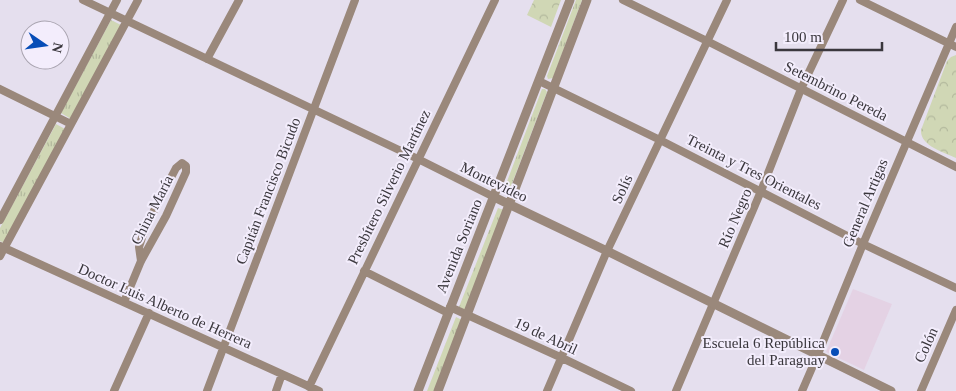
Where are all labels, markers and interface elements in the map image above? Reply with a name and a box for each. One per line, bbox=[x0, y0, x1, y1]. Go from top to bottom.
north arrow bbox=[20, 20, 70, 70]
scale bar bbox=[776, 20, 882, 52]
text: 100 m bbox=[784, 29, 822, 45]
text: N bbox=[49, 41, 66, 54]
street label: Setembrino Pereda bbox=[782, 58, 891, 124]
street label: Presbítero Silverio Martínez bbox=[345, 107, 434, 267]
street label: Capitán Francisco Bicudo bbox=[233, 115, 303, 267]
street label: Treinta y Tres Orientales bbox=[684, 131, 824, 213]
street label: General Artigas bbox=[839, 156, 891, 250]
street label: Montevideo bbox=[458, 159, 530, 205]
street label: China María bbox=[128, 172, 176, 247]
street label: Solís bbox=[608, 172, 636, 206]
street label: Río Negro bbox=[715, 186, 755, 250]
street label: Avenida Soriano bbox=[433, 197, 485, 295]
street label: Doctor Luis Alberto de Herrera bbox=[76, 260, 255, 352]
street label: 19 de Abril bbox=[512, 314, 580, 358]
street label: Colón bbox=[911, 325, 941, 365]
place label: Escuela 6 República del Paraguay bbox=[703, 335, 825, 368]
marker: Escuela 6 República del Paraguay bbox=[829, 346, 841, 358]

